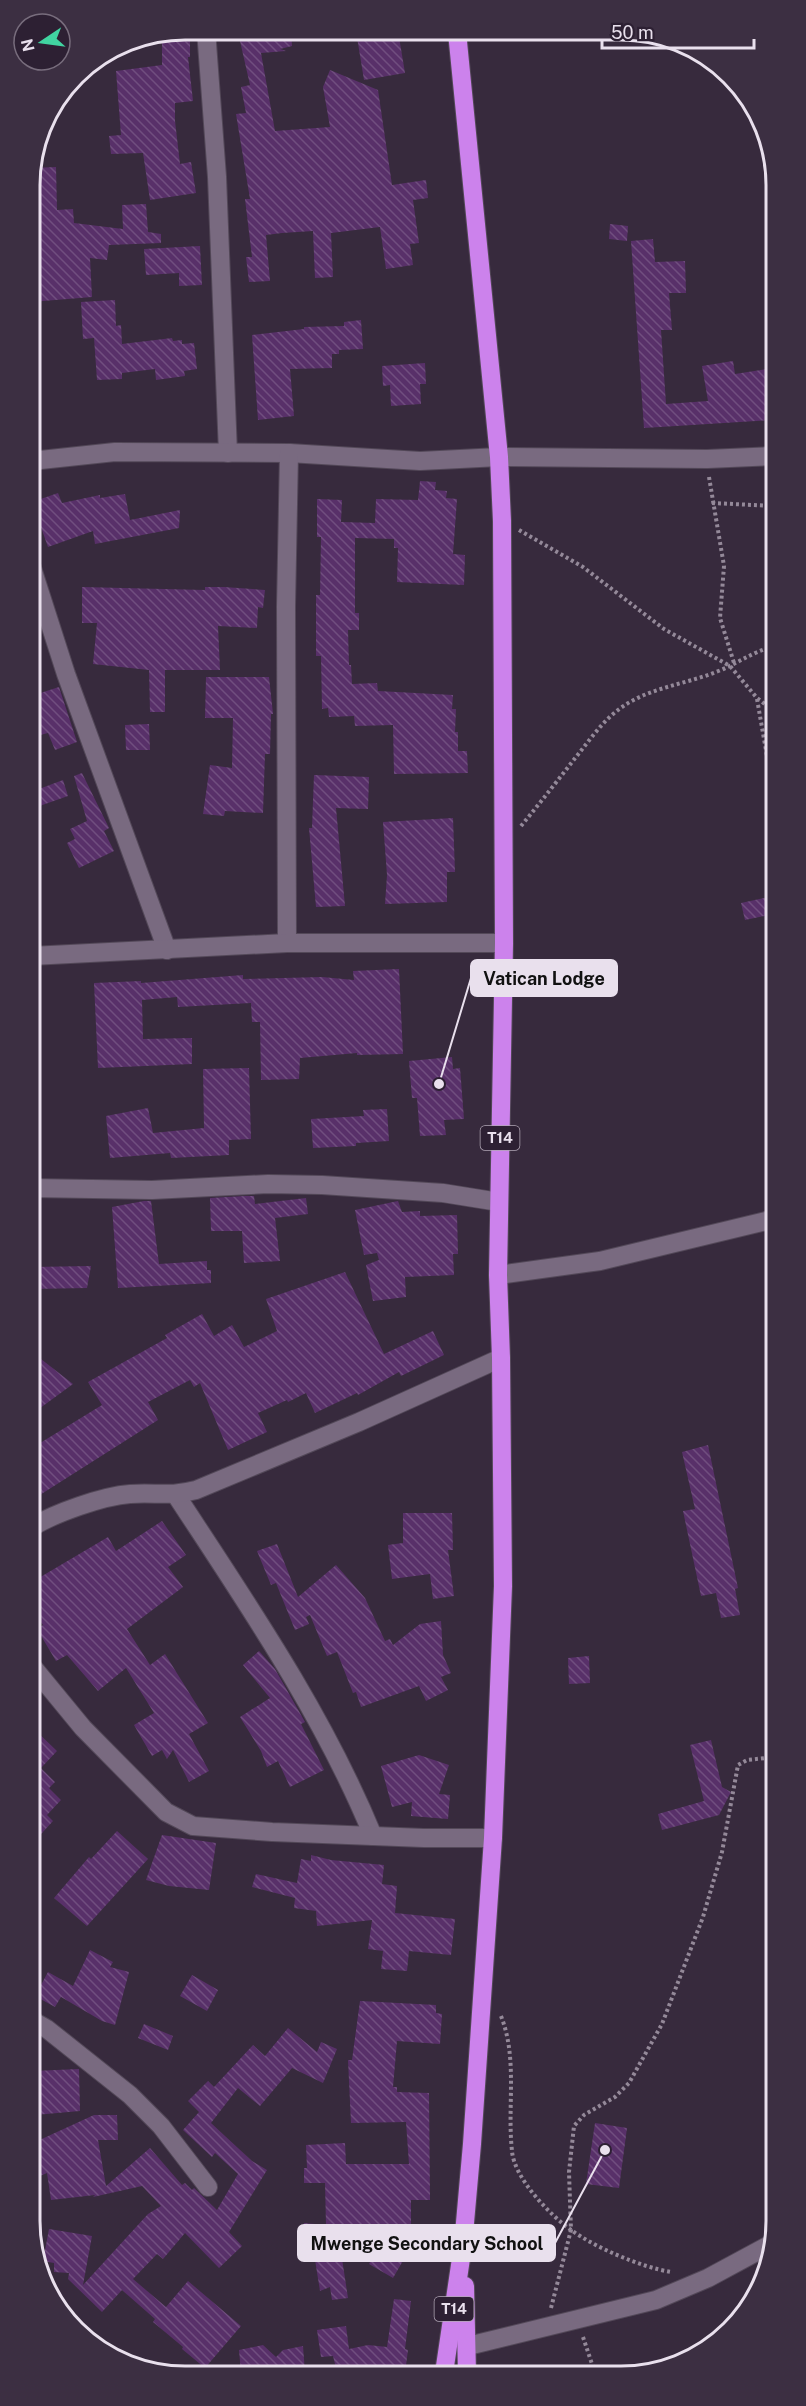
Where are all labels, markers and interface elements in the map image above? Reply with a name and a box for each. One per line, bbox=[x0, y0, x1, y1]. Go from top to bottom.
north arrow bbox=[12, 12, 72, 72]
scale bar bbox=[602, 12, 754, 50]
text: 50 m bbox=[611, 22, 654, 43]
text: N bbox=[17, 37, 39, 53]
callout: Vatican Lodge bbox=[471, 960, 617, 996]
text: Vatican Lodge bbox=[483, 968, 605, 989]
road number: T14 bbox=[480, 1126, 520, 1150]
callout: Mwenge Secondary School bbox=[298, 2225, 555, 2261]
text: Mwenge Secondary School bbox=[311, 2233, 543, 2254]
road number: T14 bbox=[434, 2297, 474, 2321]

